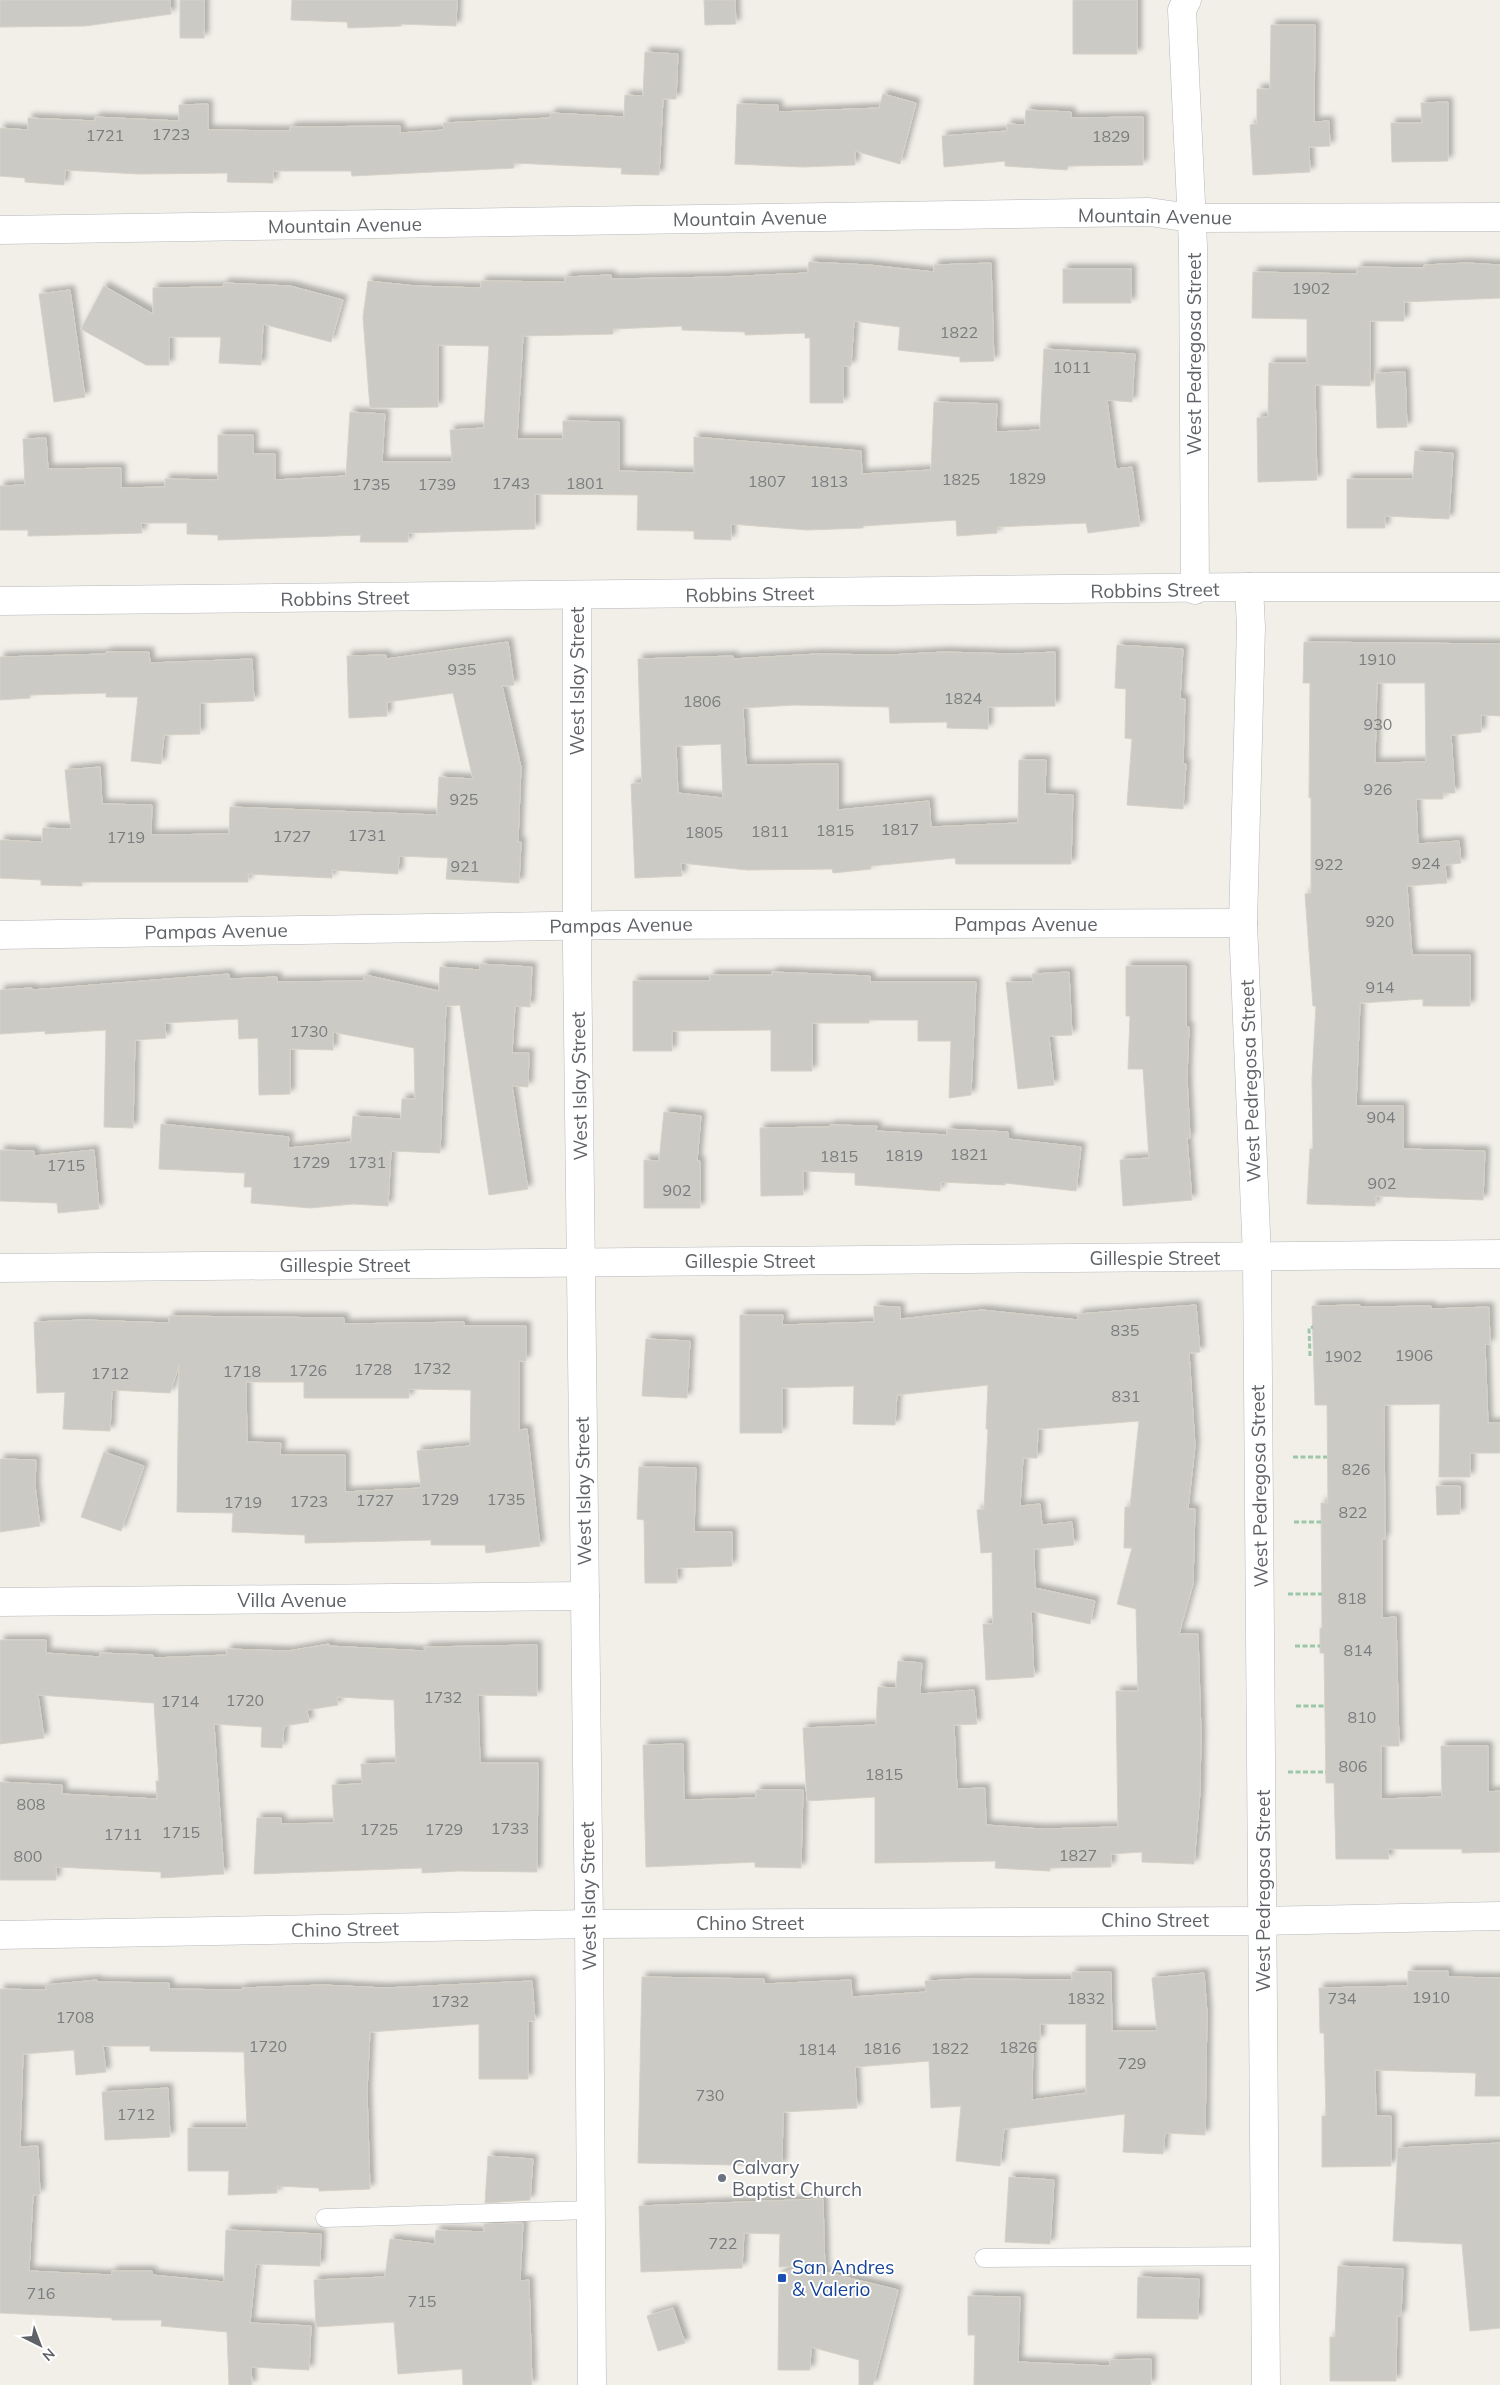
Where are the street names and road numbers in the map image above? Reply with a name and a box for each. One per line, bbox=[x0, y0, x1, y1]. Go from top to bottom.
street label: Mountain Avenue bbox=[1078, 203, 1232, 229]
street label: Mountain Avenue bbox=[673, 205, 827, 231]
street label: Mountain Avenue bbox=[268, 212, 422, 238]
street label: West Pedregosa Street bbox=[1182, 252, 1206, 455]
street label: Robbins Street bbox=[1090, 577, 1220, 603]
street label: Robbins Street bbox=[685, 581, 815, 607]
street label: Robbins Street bbox=[280, 585, 410, 611]
street label: West Islay Street bbox=[565, 606, 589, 756]
street label: Pampas Avenue bbox=[549, 912, 693, 938]
street label: Pampas Avenue bbox=[954, 912, 1098, 936]
street label: Pampas Avenue bbox=[144, 918, 288, 944]
street label: West Pedregosa Street bbox=[1234, 979, 1266, 1183]
street label: West Islay Street bbox=[566, 1011, 592, 1161]
street label: Gillespie Street bbox=[1090, 1246, 1221, 1270]
street label: Gillespie Street bbox=[685, 1249, 816, 1273]
street label: Gillespie Street bbox=[280, 1253, 411, 1277]
street label: West Pedregosa Street bbox=[1245, 1384, 1273, 1588]
street label: West Islay Street bbox=[570, 1416, 596, 1566]
street label: Villa Avenue bbox=[237, 1588, 347, 1612]
street label: West Pedregosa Street bbox=[1251, 1789, 1275, 1992]
street label: West Islay Street bbox=[575, 1821, 601, 1971]
street label: Chino Street bbox=[1101, 1908, 1209, 1932]
street label: Chino Street bbox=[696, 1911, 804, 1935]
street label: Chino Street bbox=[291, 1916, 400, 1942]

